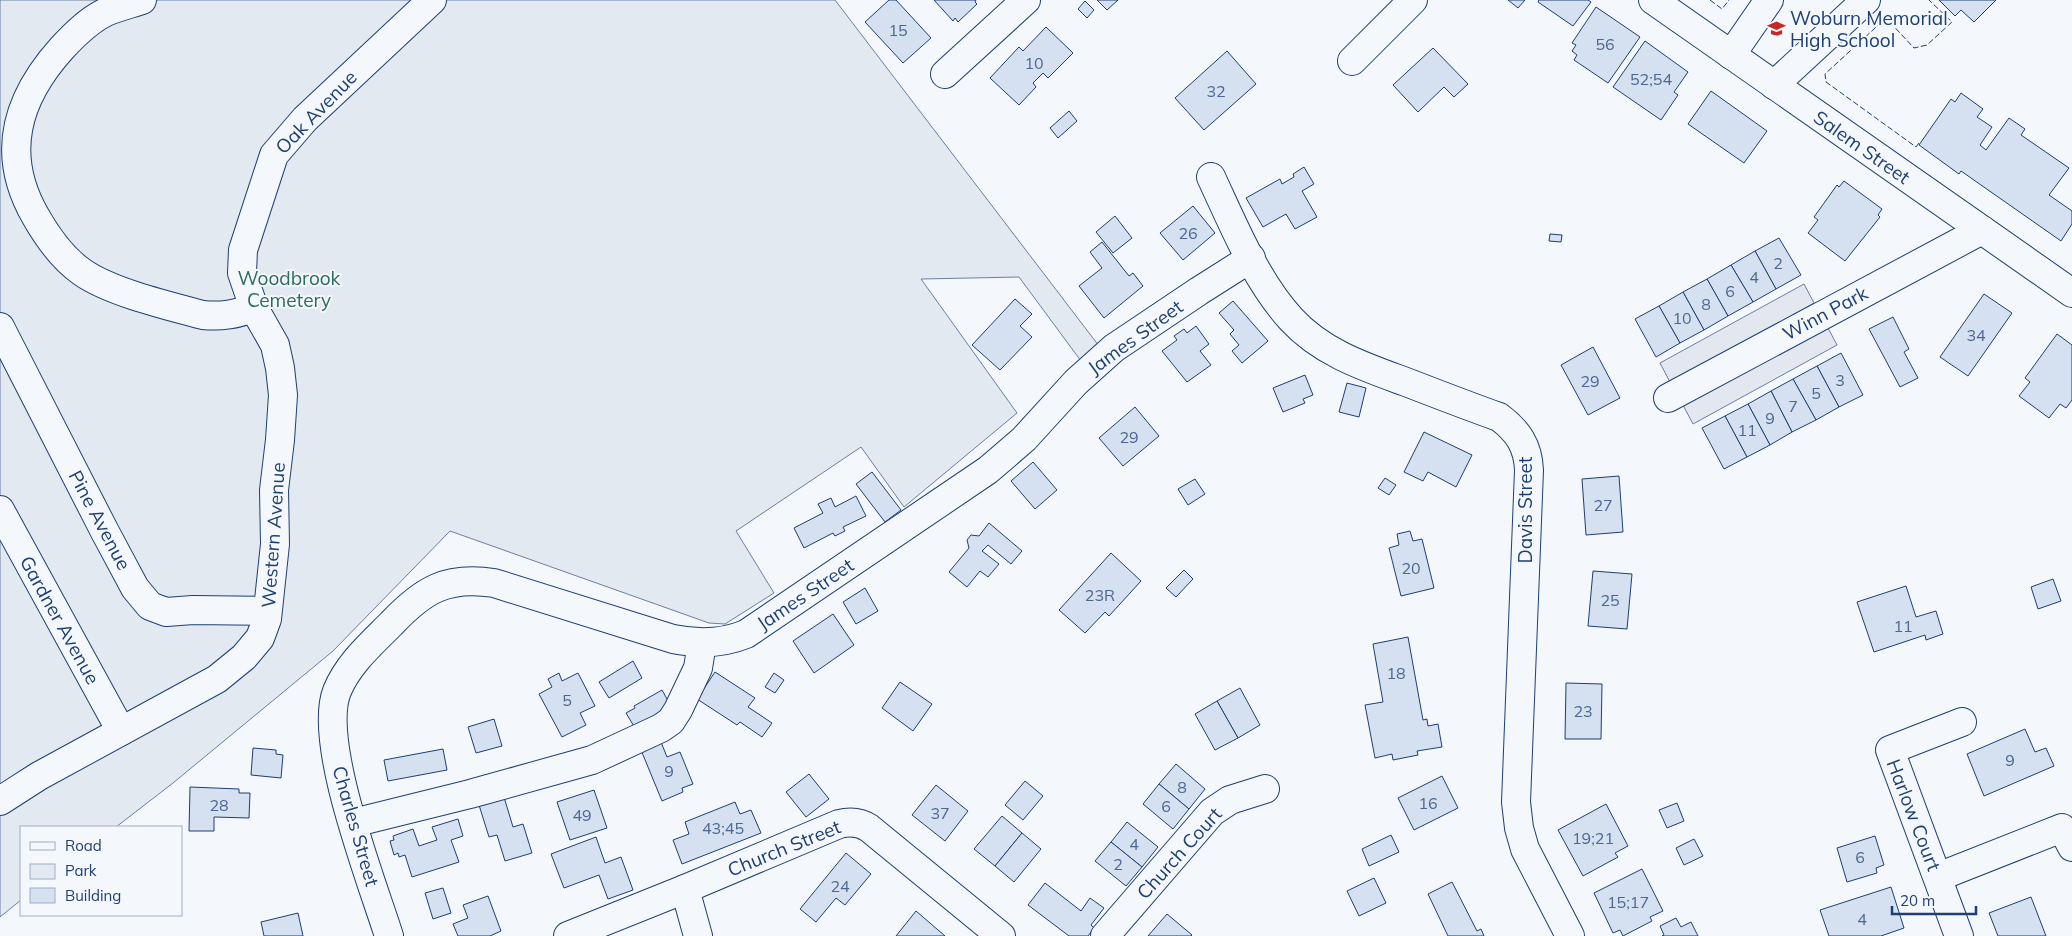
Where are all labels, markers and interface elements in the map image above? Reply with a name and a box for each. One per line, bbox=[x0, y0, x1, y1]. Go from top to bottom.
place label: Woburn Memorial High School bbox=[1790, 6, 1948, 52]
school or university icon: Woburn Memorial High School bbox=[1766, 19, 1786, 39]
house number: 15 bbox=[888, 20, 908, 40]
house number: 56 bbox=[1595, 34, 1615, 54]
house number: 10 bbox=[1024, 53, 1044, 73]
street label: Oak Avenue bbox=[270, 65, 362, 159]
house number: 52;54 bbox=[1630, 69, 1672, 89]
house number: 32 bbox=[1206, 81, 1226, 101]
street label: Salem Street bbox=[1809, 105, 1915, 189]
house number: 26 bbox=[1178, 223, 1198, 243]
house number: 2 bbox=[1773, 253, 1783, 273]
park label: Woodbrook Cemetery bbox=[238, 266, 341, 312]
house number: 4 bbox=[1749, 267, 1759, 287]
house number: 6 bbox=[1725, 281, 1735, 301]
street label: Winn Park bbox=[1778, 281, 1872, 345]
street label: James Street bbox=[1083, 294, 1187, 380]
house number: 8 bbox=[1701, 294, 1711, 314]
house number: 10 bbox=[1672, 308, 1692, 328]
house number: 34 bbox=[1966, 325, 1986, 345]
house number: 3 bbox=[1835, 370, 1845, 390]
house number: 29 bbox=[1580, 371, 1600, 391]
house number: 5 bbox=[1811, 383, 1821, 403]
house number: 7 bbox=[1788, 396, 1798, 416]
house number: 9 bbox=[1765, 408, 1775, 428]
house number: 11 bbox=[1737, 420, 1757, 440]
house number: 29 bbox=[1119, 427, 1139, 447]
street label: Davis Street bbox=[1513, 456, 1537, 564]
street label: Western Avenue bbox=[256, 461, 290, 609]
street label: Pine Avenue bbox=[64, 466, 136, 574]
house number: 27 bbox=[1593, 495, 1613, 515]
street label: Gardner Avenue bbox=[15, 552, 105, 688]
street label: James Street bbox=[752, 553, 858, 635]
house number: 20 bbox=[1401, 558, 1421, 578]
house number: 23R bbox=[1085, 585, 1115, 605]
house number: 25 bbox=[1600, 590, 1620, 610]
house number: 11 bbox=[1893, 616, 1913, 636]
house number: 18 bbox=[1386, 663, 1406, 683]
house number: 5 bbox=[562, 690, 572, 710]
house number: 23 bbox=[1573, 701, 1593, 721]
house number: 9 bbox=[2005, 750, 2015, 770]
street label: Harlow Court bbox=[1882, 756, 1946, 875]
house number: 9 bbox=[664, 761, 674, 781]
street label: Charles Street bbox=[327, 763, 385, 889]
house number: 8 bbox=[1177, 777, 1187, 797]
house number: 16 bbox=[1418, 793, 1438, 813]
house number: 28 bbox=[209, 795, 229, 815]
house number: 6 bbox=[1161, 796, 1171, 816]
street label: Church Court bbox=[1131, 802, 1227, 904]
house number: 37 bbox=[930, 803, 950, 823]
house number: 49 bbox=[572, 805, 592, 825]
street label: Church Street bbox=[724, 814, 844, 882]
house number: 43;45 bbox=[702, 818, 744, 838]
legend bbox=[20, 826, 182, 916]
house number: 19;21 bbox=[1572, 828, 1614, 848]
house number: 4 bbox=[1129, 834, 1139, 854]
text: Road bbox=[65, 836, 102, 855]
house number: 6 bbox=[1855, 847, 1865, 867]
house number: 2 bbox=[1113, 854, 1123, 874]
text: Park bbox=[65, 861, 97, 880]
house number: 24 bbox=[830, 876, 850, 896]
scale bar bbox=[1892, 884, 1976, 916]
text: Building bbox=[65, 886, 121, 905]
text: 20 m bbox=[1900, 891, 1935, 910]
house number: 15;17 bbox=[1607, 892, 1649, 912]
house number: 4 bbox=[1857, 909, 1867, 929]

